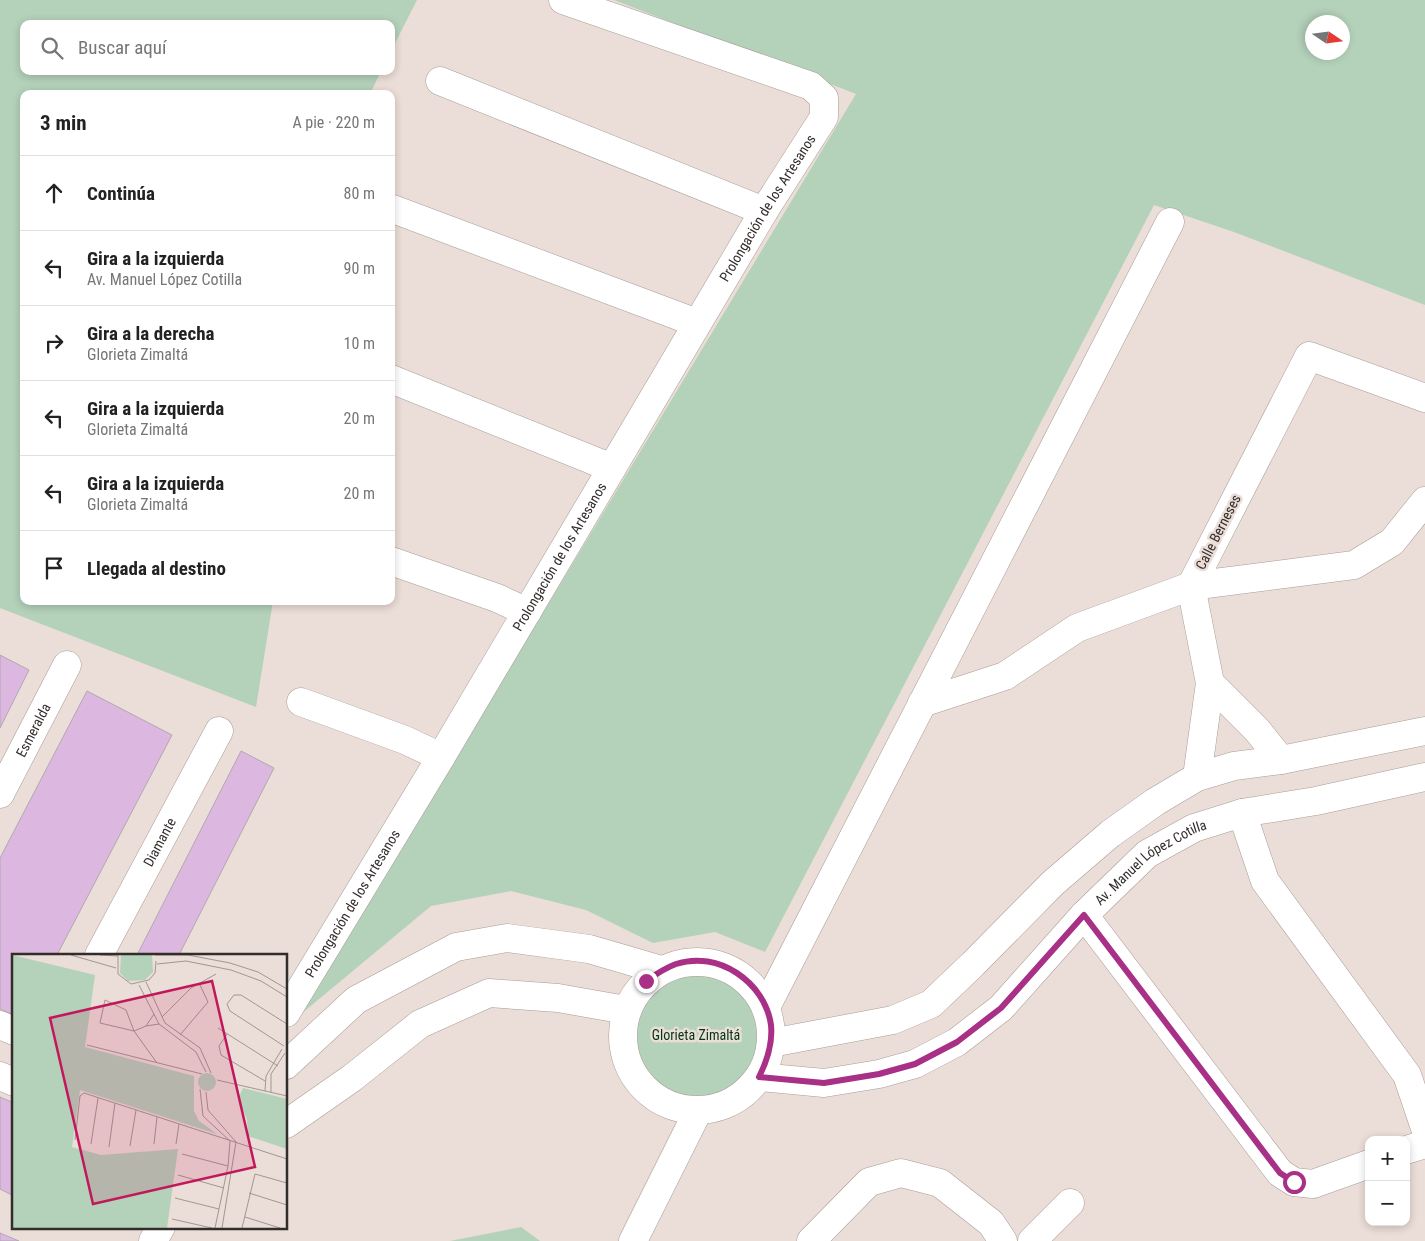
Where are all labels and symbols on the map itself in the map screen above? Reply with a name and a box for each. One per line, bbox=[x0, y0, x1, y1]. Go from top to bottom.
north arrow bbox=[1305, 15, 1350, 60]
street label: Prolongación de los Artesanos bbox=[716, 132, 819, 284]
street label: Prolongación de los Artesanos bbox=[509, 480, 610, 634]
street label: Calle Berneses bbox=[1192, 492, 1244, 572]
street label: Esmeralda bbox=[13, 701, 54, 760]
street label: Diamante bbox=[140, 815, 179, 869]
street label: Av. Manuel López Cotilla bbox=[1091, 817, 1208, 908]
street label: Prolongación de los Artesanos bbox=[302, 827, 403, 980]
inset map bbox=[12, 954, 288, 1228]
route end bbox=[635, 970, 658, 993]
park label: Glorieta Zimaltá bbox=[652, 1027, 740, 1043]
route start bbox=[1283, 1171, 1306, 1194]

